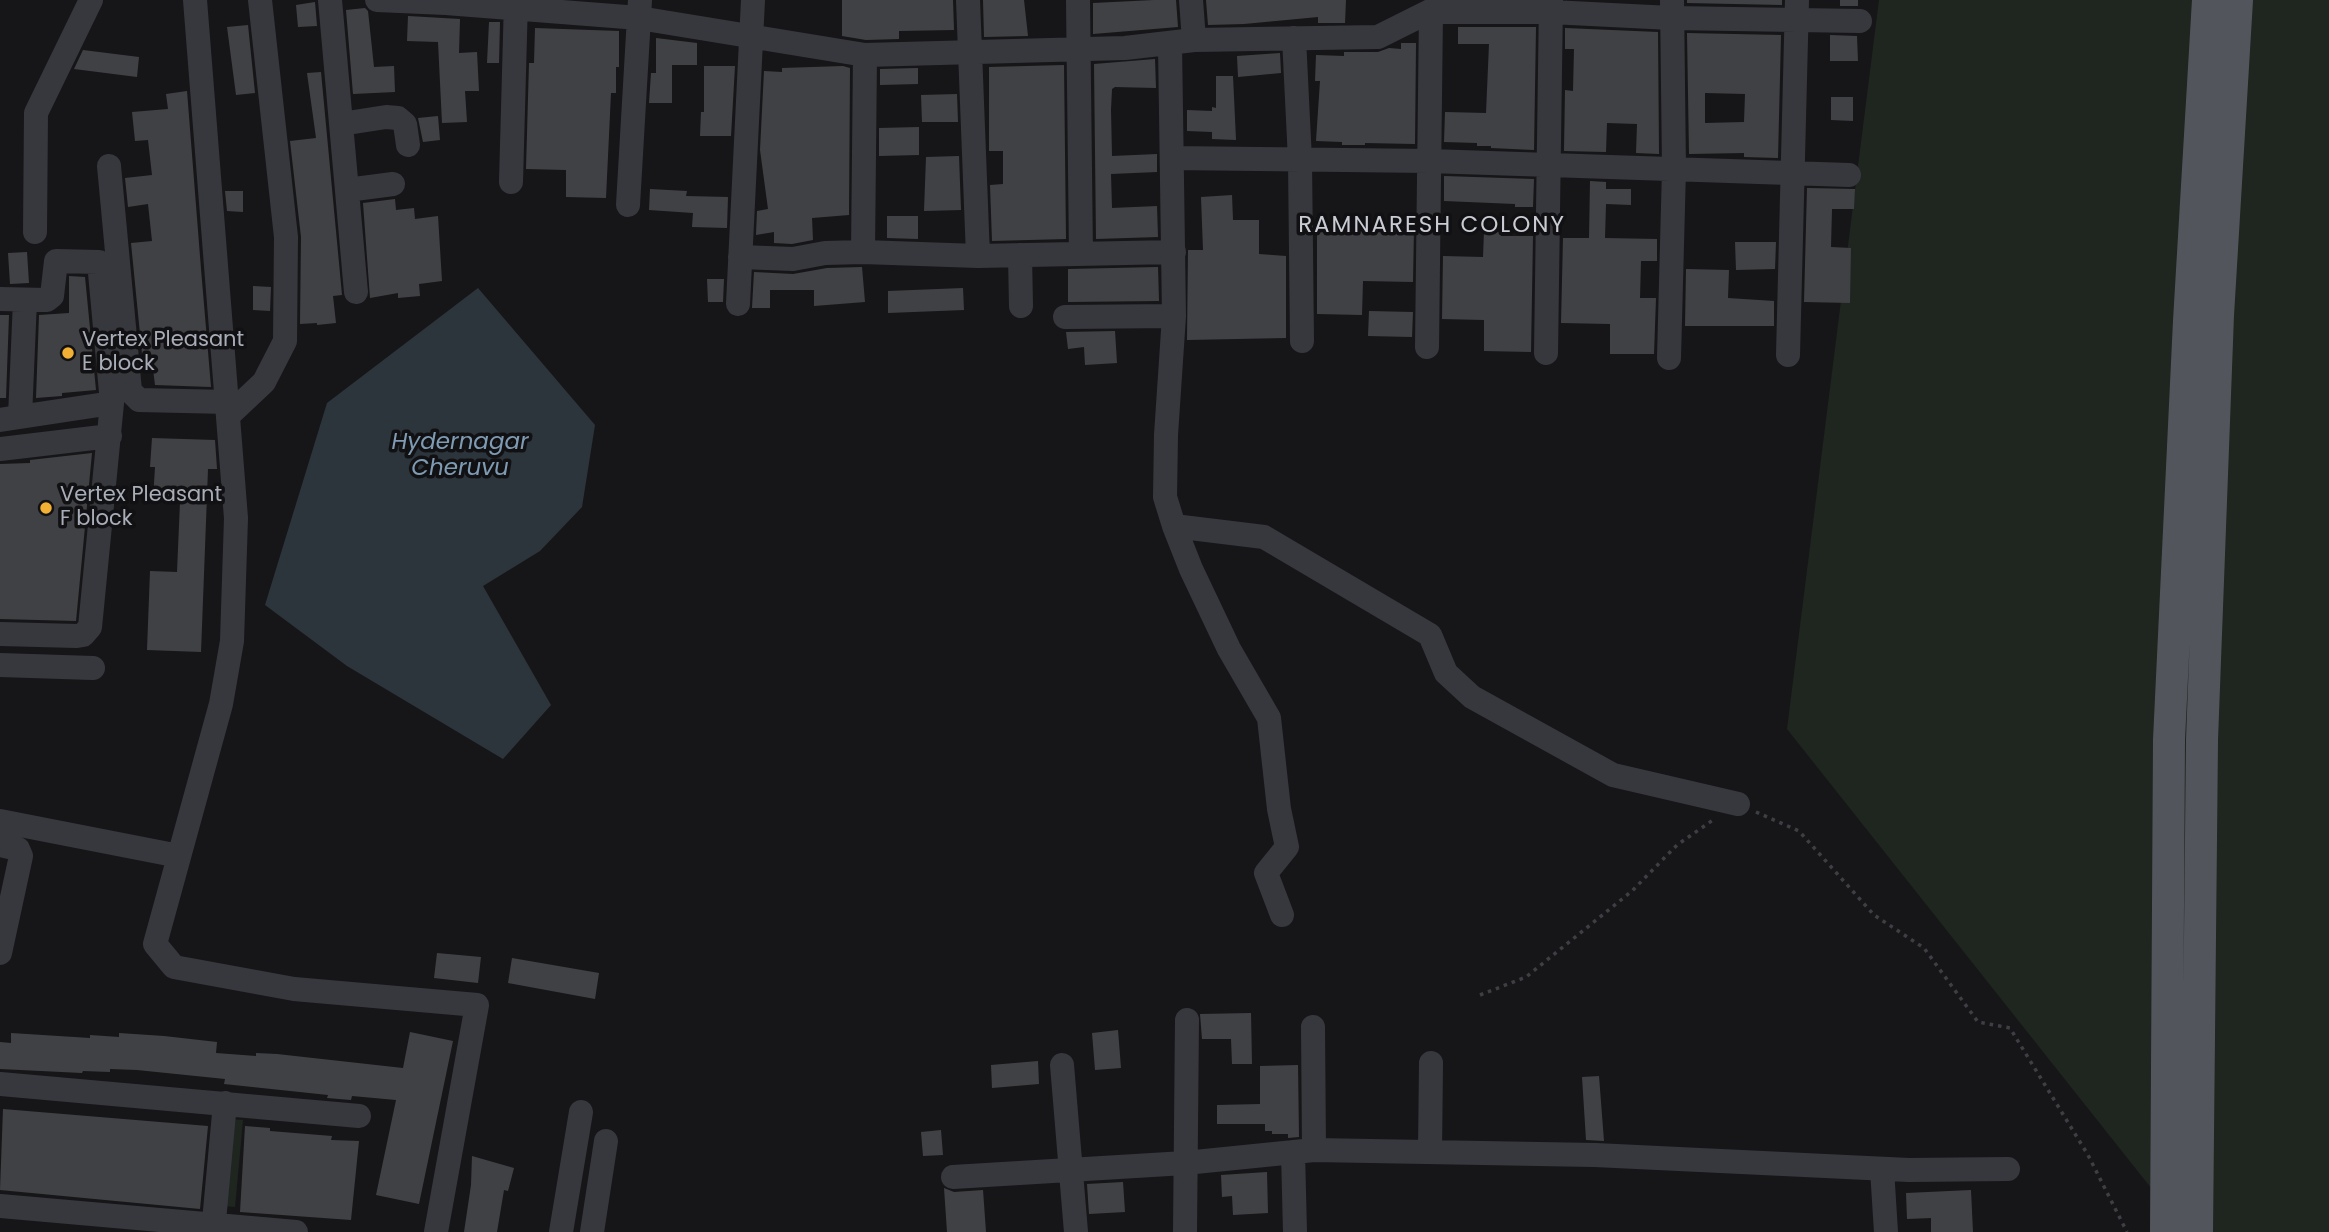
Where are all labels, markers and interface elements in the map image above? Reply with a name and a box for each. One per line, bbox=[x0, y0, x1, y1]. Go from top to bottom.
district label: RAMNARESH COLONY bbox=[1300, 212, 1564, 240]
place label: Vertex Pleasant E block bbox=[82, 328, 244, 378]
marker: Vertex Pleasant E block bbox=[60, 345, 76, 361]
water label: Hydernagar Cheruvu bbox=[391, 429, 529, 483]
place label: Vertex Pleasant F block bbox=[60, 483, 222, 533]
marker: Vertex Pleasant F block bbox=[38, 500, 54, 516]

